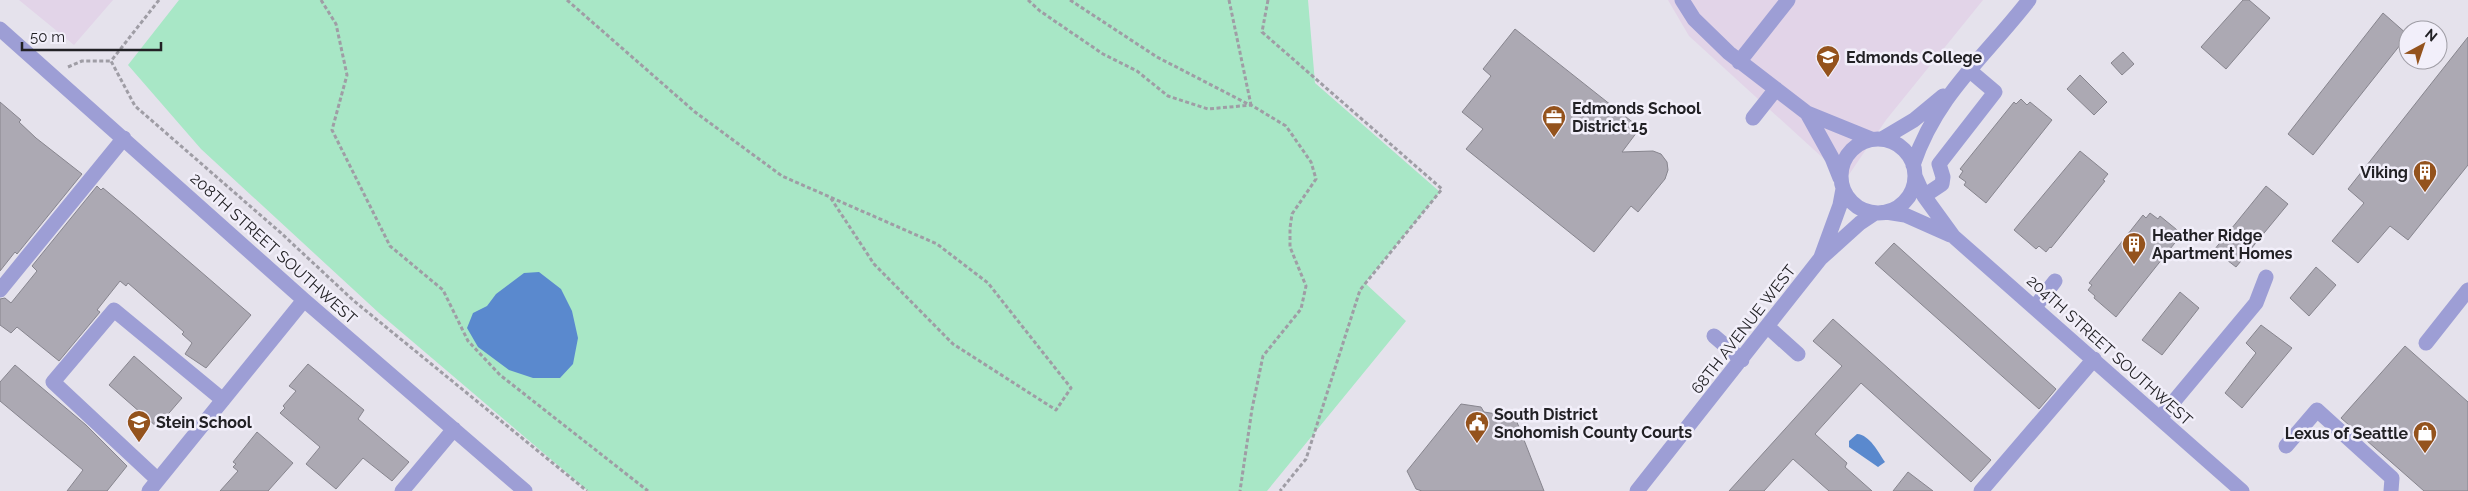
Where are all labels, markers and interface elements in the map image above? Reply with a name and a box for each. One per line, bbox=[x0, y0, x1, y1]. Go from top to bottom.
scale bar bbox=[22, 20, 161, 52]
north arrow bbox=[2398, 20, 2448, 70]
text: N bbox=[2422, 25, 2441, 45]
text: 50 m bbox=[30, 28, 65, 46]
school or university icon: Edmonds College bbox=[1815, 44, 1841, 78]
place label: Edmonds College bbox=[1846, 48, 1983, 67]
place label: Edmonds School District 15 bbox=[1572, 99, 1702, 136]
office icon: Edmonds School District 15 bbox=[1541, 104, 1567, 138]
building icon: Viking bbox=[2412, 159, 2438, 193]
place label: Viking bbox=[2360, 163, 2408, 182]
street label: 208TH STREET SOUTHWEST bbox=[187, 169, 361, 328]
place label: Heather Ridge Apartment Homes bbox=[2152, 226, 2292, 263]
building icon: Heather Ridge Apartment Homes bbox=[2121, 231, 2147, 265]
street label: 68TH AVENUE WEST bbox=[1687, 261, 1800, 398]
street label: 204TH STREET SOUTHWEST bbox=[2023, 271, 2196, 430]
place label: South District Snohomish County Courts bbox=[1494, 405, 1692, 442]
school or university icon: Stein School bbox=[126, 409, 152, 443]
public building icon: South District Snohomish County Courts bbox=[1464, 410, 1490, 444]
place label: Stein School bbox=[156, 413, 253, 432]
shop icon: Lexus of Seattle bbox=[2412, 420, 2438, 454]
place label: Lexus of Seattle bbox=[2285, 424, 2408, 443]

